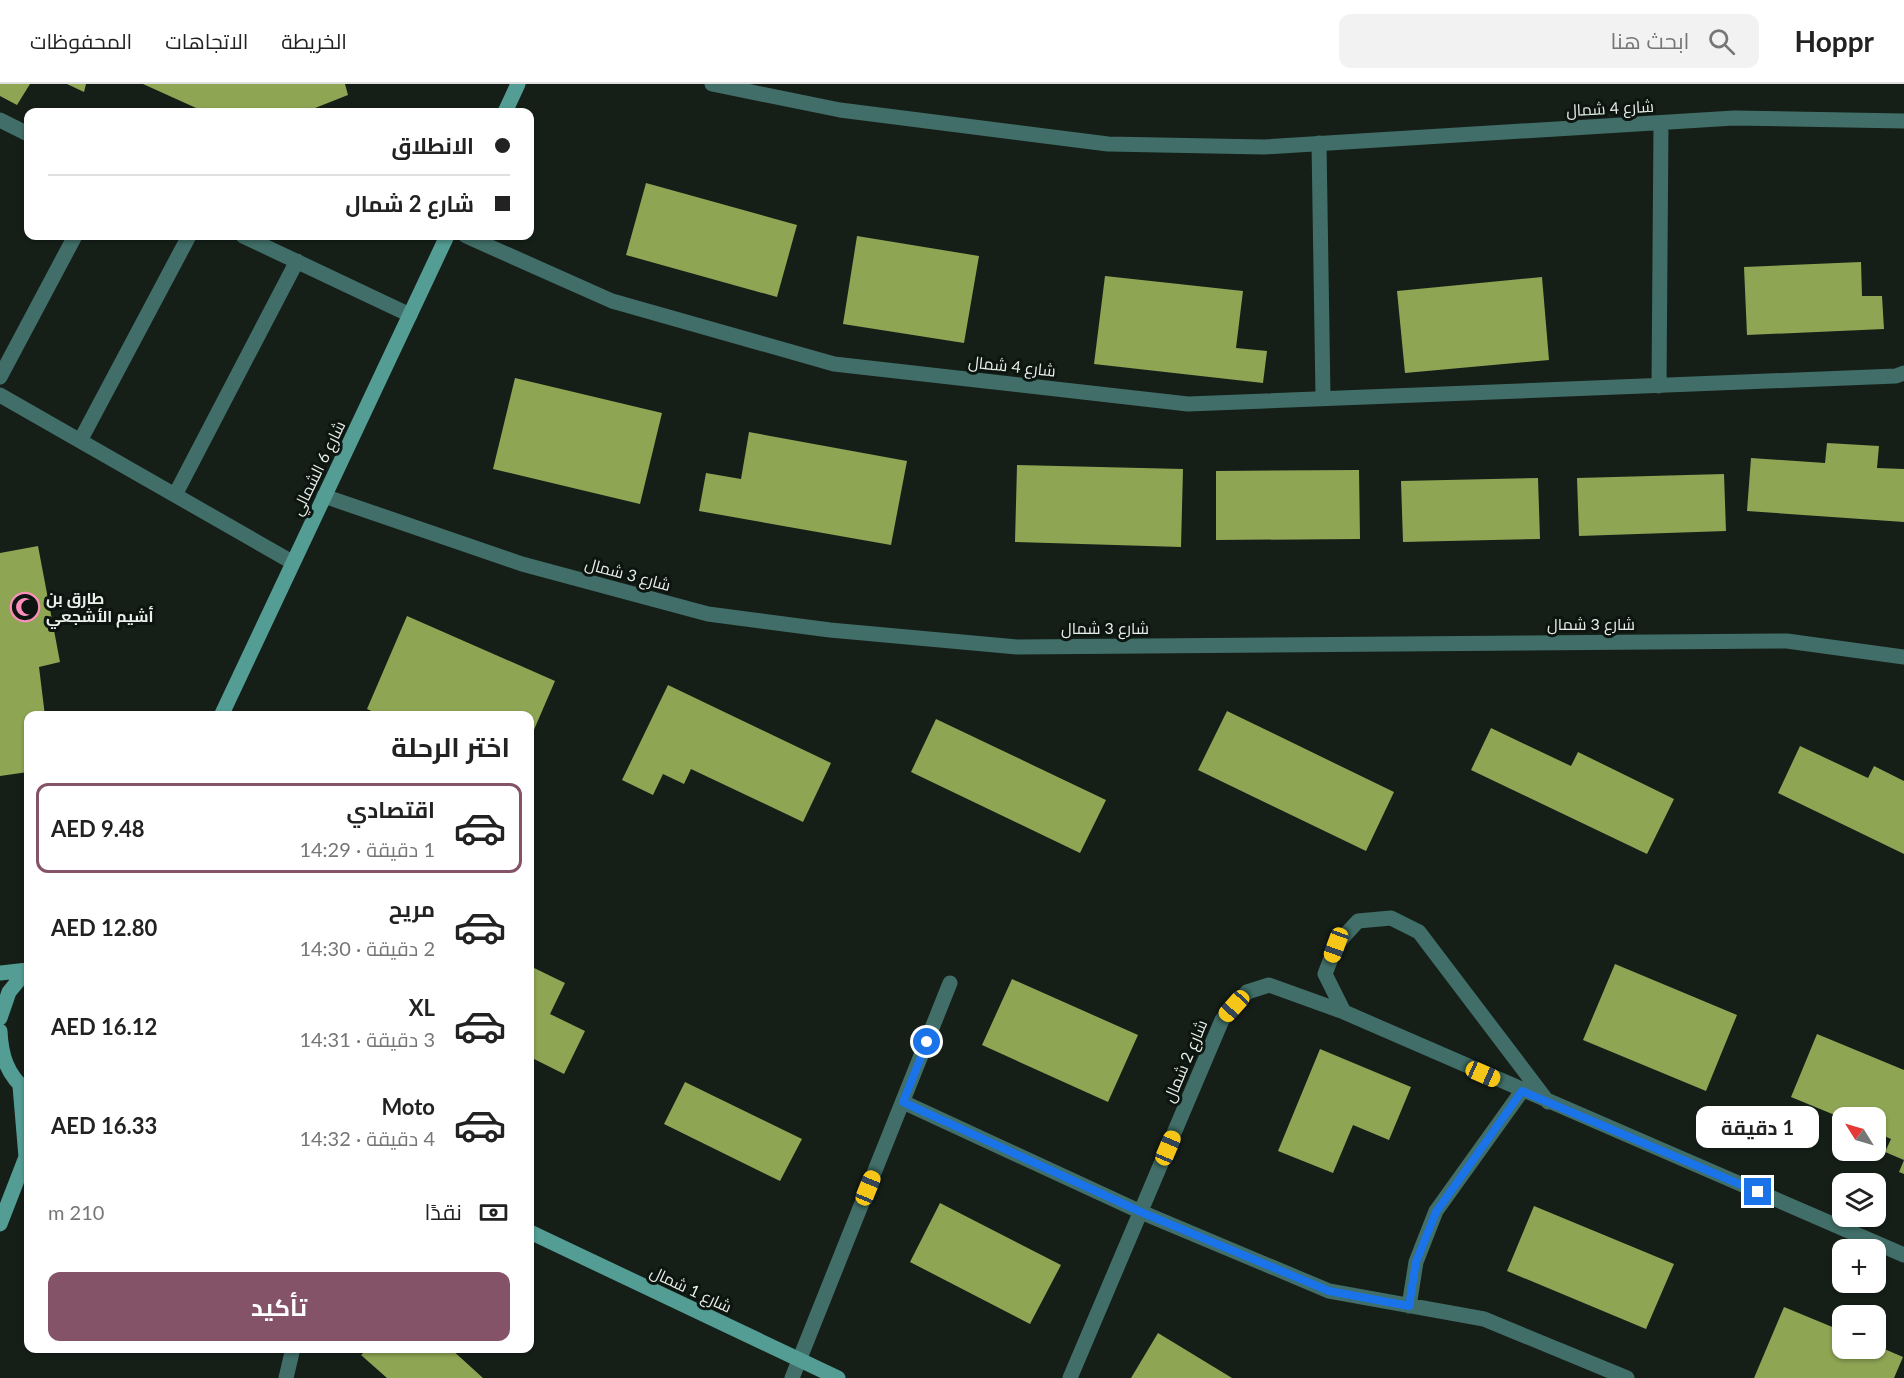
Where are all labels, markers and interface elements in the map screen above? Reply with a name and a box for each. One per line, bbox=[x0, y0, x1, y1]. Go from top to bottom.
search box bbox=[1339, 14, 1759, 68]
text: Hoppr bbox=[1795, 24, 1874, 58]
icon: search bbox=[1705, 25, 1738, 58]
text: ابحث هنا bbox=[1610, 27, 1690, 54]
text: المحفوظات bbox=[30, 28, 132, 53]
text: الاتجاهات bbox=[165, 28, 248, 53]
text: الخريطة bbox=[281, 28, 347, 53]
street label: شارع 4 شمال bbox=[1566, 96, 1655, 122]
text: الانطلاق bbox=[391, 132, 474, 159]
text: شارع 2 شمال bbox=[345, 190, 474, 217]
street label: شارع 4 شمال bbox=[967, 351, 1057, 383]
street label: شارع 6 الشمالي bbox=[286, 417, 353, 520]
street label: شارع 3 شمال bbox=[582, 553, 673, 597]
place label: طارق بن أشيم الأشجعي bbox=[46, 588, 154, 629]
mosque icon: طارق بن أشيم الأشجعي bbox=[9, 591, 41, 623]
street label: شارع 3 شمال bbox=[1547, 614, 1635, 636]
street label: شارع 3 شمال bbox=[1061, 618, 1149, 640]
text: اختر الرحلة bbox=[391, 730, 510, 763]
text: اقتصادي bbox=[346, 796, 435, 823]
icon: car bbox=[453, 801, 507, 855]
text: AED 9.48 bbox=[51, 815, 145, 842]
text: 1 دقيقة · 14:29 bbox=[299, 837, 435, 861]
text: مريح bbox=[389, 895, 435, 922]
icon: car bbox=[453, 900, 507, 954]
text: AED 12.80 bbox=[51, 914, 157, 941]
car bbox=[1321, 925, 1351, 965]
text: 2 دقيقة · 14:30 bbox=[299, 936, 435, 960]
car bbox=[1215, 987, 1253, 1025]
text: XL bbox=[409, 994, 435, 1021]
icon: car bbox=[453, 999, 507, 1053]
text: AED 16.12 bbox=[51, 1013, 157, 1040]
street label: شارع 2 شمال bbox=[1159, 1017, 1213, 1106]
text: 3 دقيقة · 14:31 bbox=[299, 1027, 435, 1051]
route start bbox=[913, 1028, 940, 1055]
car bbox=[1463, 1058, 1503, 1090]
text: Moto bbox=[381, 1093, 435, 1120]
icon: car bbox=[453, 1098, 507, 1152]
callout: 1 دقيقة bbox=[1696, 1105, 1820, 1147]
north arrow bbox=[1832, 1107, 1886, 1161]
map controls bbox=[1832, 1107, 1886, 1359]
text: AED 16.33 bbox=[51, 1112, 157, 1139]
text: 1 دقيقة bbox=[1721, 1115, 1794, 1139]
text: 4 دقيقة · 14:32 bbox=[299, 1126, 435, 1150]
car bbox=[1153, 1128, 1183, 1168]
car bbox=[853, 1168, 883, 1208]
button: layers bbox=[1832, 1173, 1886, 1227]
route end bbox=[1744, 1178, 1771, 1205]
icon: cash bbox=[477, 1196, 510, 1229]
text: نقدًا bbox=[424, 1198, 462, 1225]
text: 210 m bbox=[48, 1200, 104, 1224]
button: + bbox=[1832, 1239, 1886, 1293]
street label: شارع 1 شمال bbox=[646, 1261, 735, 1318]
button: تأكيد bbox=[48, 1272, 510, 1341]
button: − bbox=[1832, 1305, 1886, 1359]

